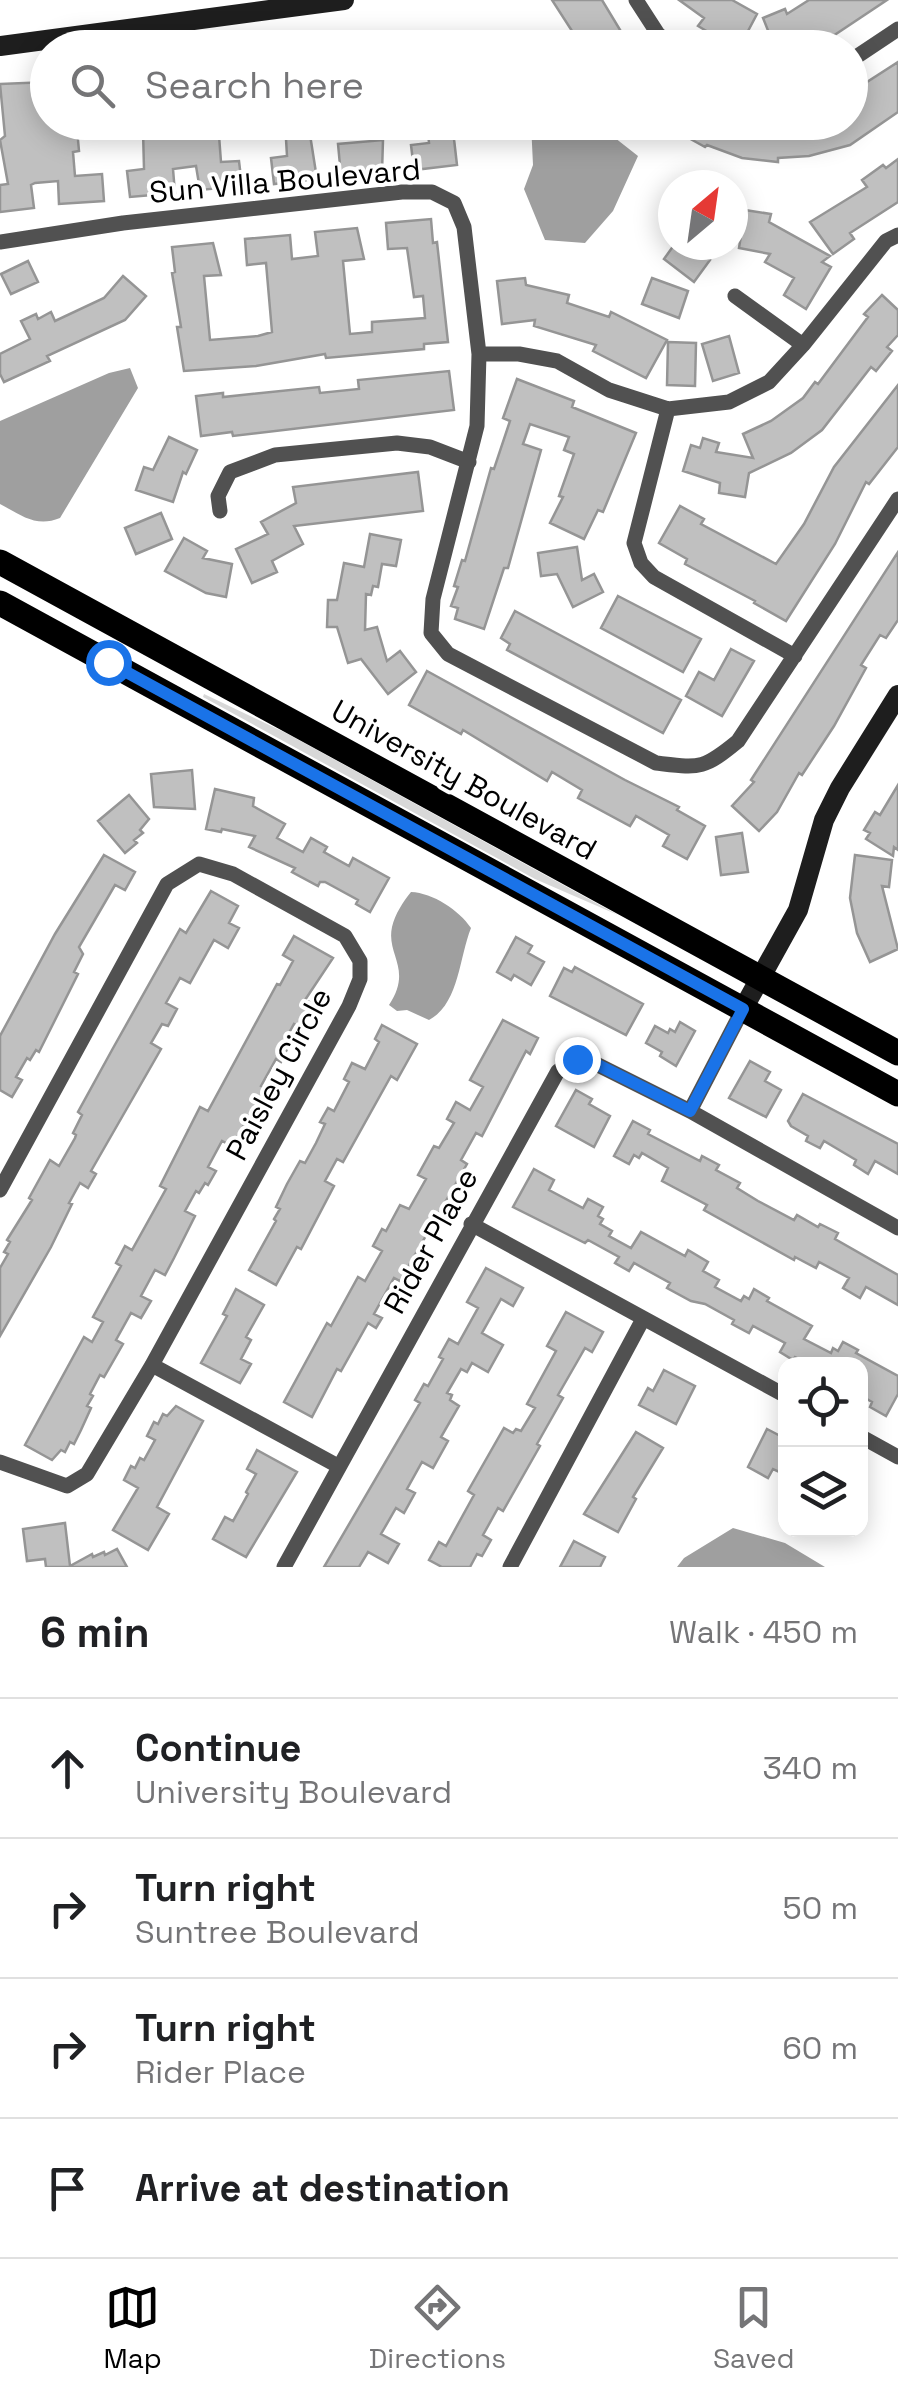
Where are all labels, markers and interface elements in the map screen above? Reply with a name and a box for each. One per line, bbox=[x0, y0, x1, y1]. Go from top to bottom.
search box bbox=[30, 30, 868, 140]
icon: search bbox=[65, 58, 120, 113]
text: Search here bbox=[145, 61, 364, 109]
street label: Sun Villa Boulevard bbox=[148, 149, 422, 212]
north arrow bbox=[658, 170, 748, 260]
route start bbox=[86, 640, 132, 686]
street label: University Boulevard bbox=[325, 690, 604, 869]
street label: Paisley Circle bbox=[217, 981, 340, 1167]
route end bbox=[555, 1037, 601, 1083]
street label: Rider Place bbox=[375, 1161, 486, 1320]
map controls bbox=[778, 1357, 868, 1537]
button: locate bbox=[778, 1357, 868, 1447]
button: layers bbox=[778, 1447, 868, 1537]
text: 6 min bbox=[40, 1606, 150, 1659]
text: Walk · 450 m bbox=[669, 1612, 858, 1652]
text: Continue bbox=[135, 1724, 301, 1772]
icon: ahead bbox=[40, 1741, 95, 1796]
text: 340 m bbox=[762, 1748, 858, 1788]
text: University Boulevard bbox=[135, 1772, 452, 1812]
text: Turn right bbox=[135, 1864, 316, 1912]
icon: right bbox=[40, 1881, 95, 1936]
text: 50 m bbox=[783, 1888, 858, 1928]
text: Suntree Boulevard bbox=[135, 1912, 420, 1952]
text: Turn right bbox=[135, 2004, 316, 2052]
icon: right bbox=[40, 2021, 95, 2076]
text: 60 m bbox=[782, 2028, 858, 2068]
text: Rider Place bbox=[135, 2052, 306, 2092]
icon: arrive bbox=[40, 2161, 95, 2216]
text: Arrive at destination bbox=[135, 2164, 510, 2212]
tab: Map bbox=[103, 2280, 162, 2376]
tab: Directions bbox=[369, 2280, 506, 2376]
tab: Saved bbox=[713, 2280, 795, 2376]

